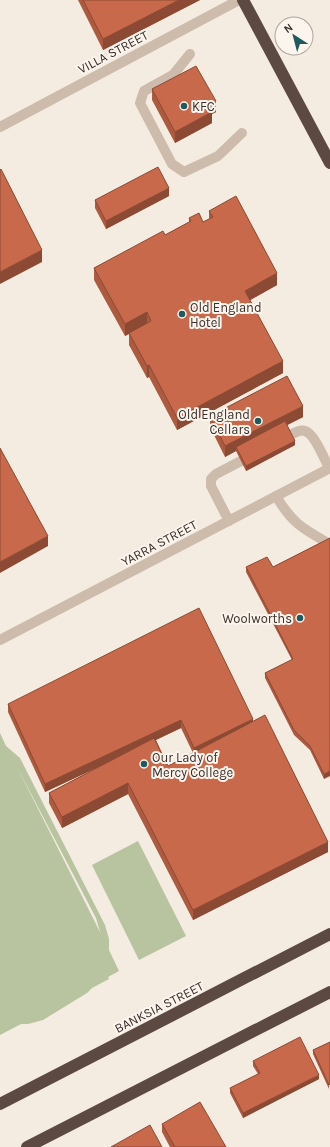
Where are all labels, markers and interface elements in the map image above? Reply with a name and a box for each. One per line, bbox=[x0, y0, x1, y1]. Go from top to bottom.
north arrow bbox=[274, 16, 314, 56]
text: N bbox=[281, 21, 295, 36]
street label: VILLA STREET bbox=[75, 27, 151, 77]
place label: KFC bbox=[192, 99, 215, 114]
marker: KFC bbox=[179, 101, 189, 111]
place label: Old England Hotel bbox=[190, 300, 262, 330]
marker: Old England Hotel bbox=[177, 309, 187, 319]
place label: Old England Cellars bbox=[178, 407, 250, 437]
marker: Old England Cellars bbox=[253, 416, 263, 426]
street label: YARRA STREET bbox=[119, 517, 200, 569]
place label: Woolworths bbox=[222, 611, 292, 626]
marker: Woolworths bbox=[295, 613, 305, 623]
place label: Our Lady of Mercy College bbox=[152, 750, 234, 780]
marker: Our Lady of Mercy College bbox=[139, 759, 149, 769]
street label: BANKSIA STREET bbox=[112, 978, 206, 1036]

